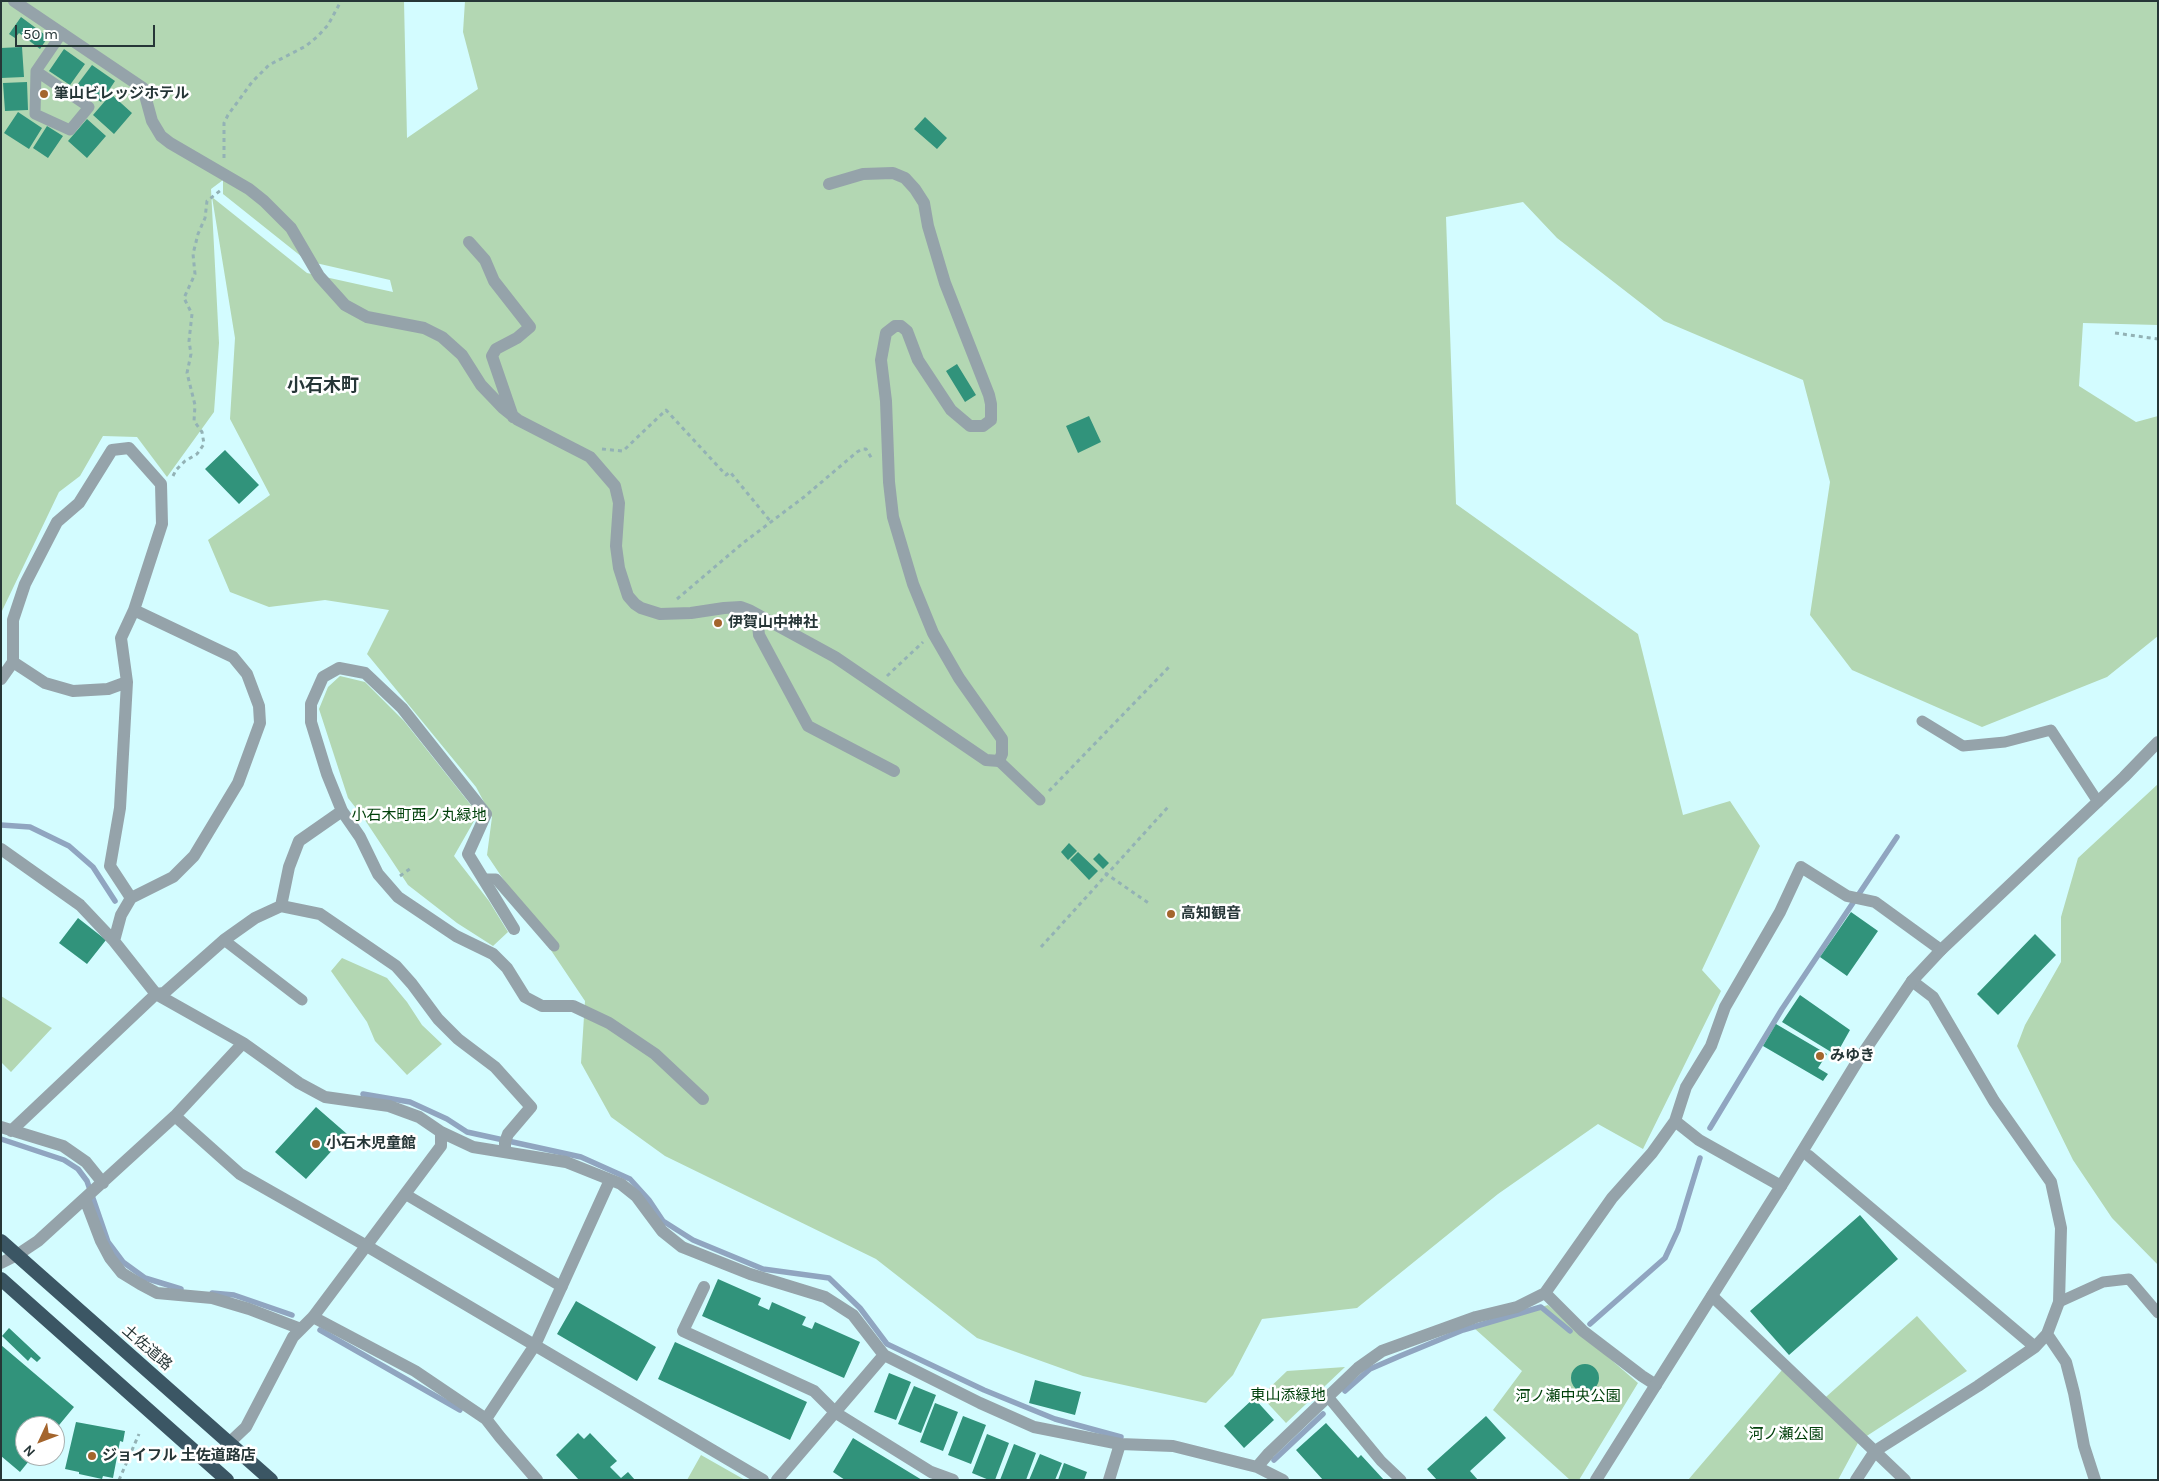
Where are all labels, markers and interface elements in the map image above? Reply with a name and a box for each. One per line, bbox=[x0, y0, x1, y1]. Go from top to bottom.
scale bar bbox=[18, 15, 158, 47]
text: 50 m bbox=[23, 25, 58, 43]
place label: 筆山ビレッジホテル bbox=[54, 85, 189, 103]
marker: 筆山ビレッジホテル bbox=[38, 88, 50, 100]
district label: 小石木町 bbox=[287, 375, 359, 397]
place label: 伊賀山中神社 bbox=[728, 614, 818, 632]
marker: 伊賀山中神社 bbox=[712, 617, 724, 629]
park label: 小石木町西ノ丸緑地 bbox=[352, 807, 486, 825]
place label: 高知観音 bbox=[1181, 905, 1241, 923]
marker: 高知観音 bbox=[1165, 908, 1177, 920]
place label: みゆき bbox=[1830, 1047, 1875, 1065]
marker: みゆき bbox=[1814, 1050, 1826, 1062]
place label: 小石木児童館 bbox=[326, 1135, 416, 1153]
marker: 小石木児童館 bbox=[310, 1138, 322, 1150]
street label: 土佐道路 bbox=[118, 1322, 176, 1374]
park label: 東山添緑地 bbox=[1251, 1387, 1325, 1405]
park label: 河ノ瀬中央公園 bbox=[1516, 1388, 1620, 1406]
north arrow bbox=[15, 1416, 65, 1466]
park label: 河ノ瀬公園 bbox=[1749, 1426, 1823, 1444]
text: N bbox=[20, 1441, 39, 1460]
place label: ジョイフル 土佐道路店 bbox=[102, 1447, 256, 1465]
marker: ジョイフル 土佐道路店 bbox=[86, 1450, 98, 1462]

